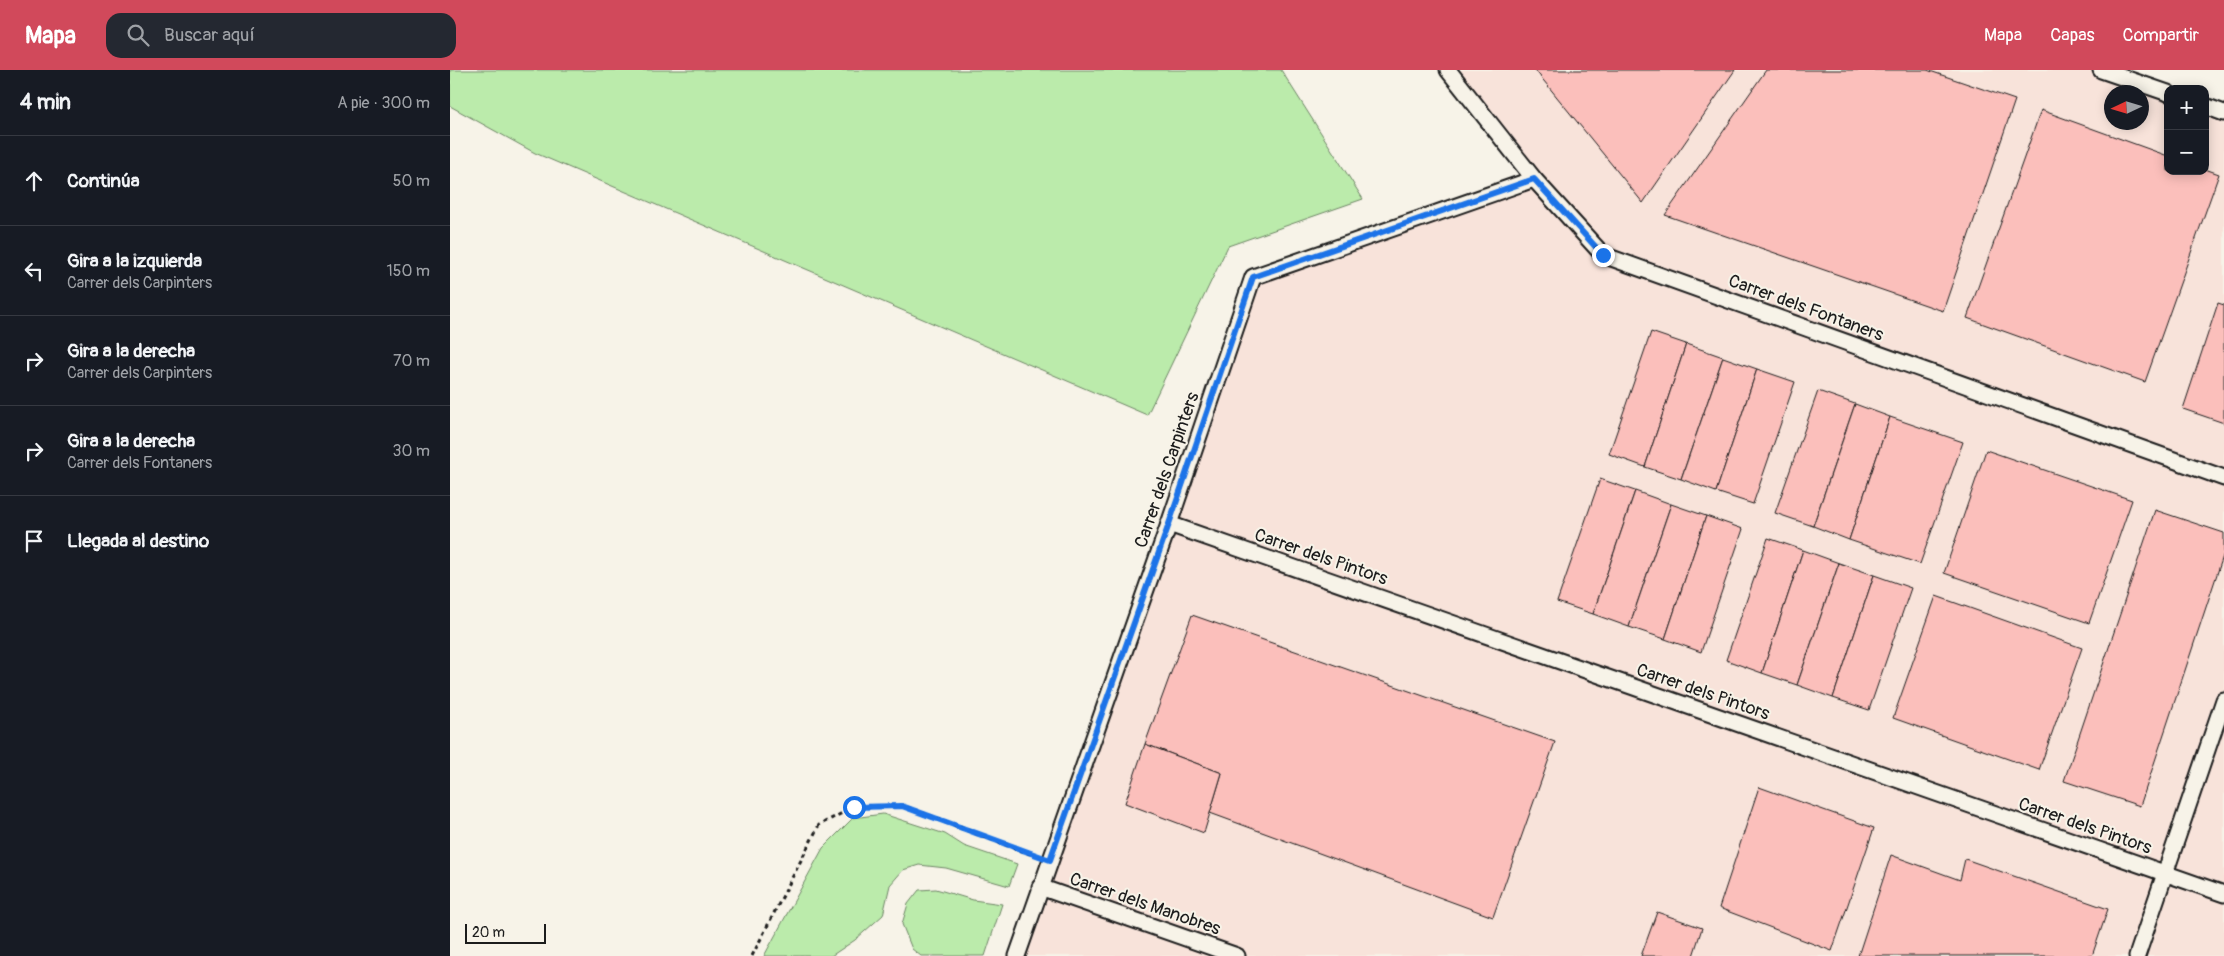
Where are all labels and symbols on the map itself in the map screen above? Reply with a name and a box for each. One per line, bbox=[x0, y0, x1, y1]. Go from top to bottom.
north arrow bbox=[2104, 85, 2149, 130]
route end bbox=[1592, 244, 1615, 267]
street label: Carrer dels Fontaners bbox=[1725, 269, 1887, 347]
street label: Carrer dels Carpinters bbox=[1130, 389, 1204, 551]
street label: Carrer dels Pintors bbox=[1251, 523, 1391, 591]
street label: Carrer dels Pintors bbox=[1633, 658, 1773, 726]
street label: Carrer dels Pintors bbox=[2015, 792, 2155, 860]
route start bbox=[843, 796, 866, 819]
street label: Carrer dels Manobres bbox=[1067, 867, 1223, 941]
scale bar bbox=[465, 921, 546, 944]

